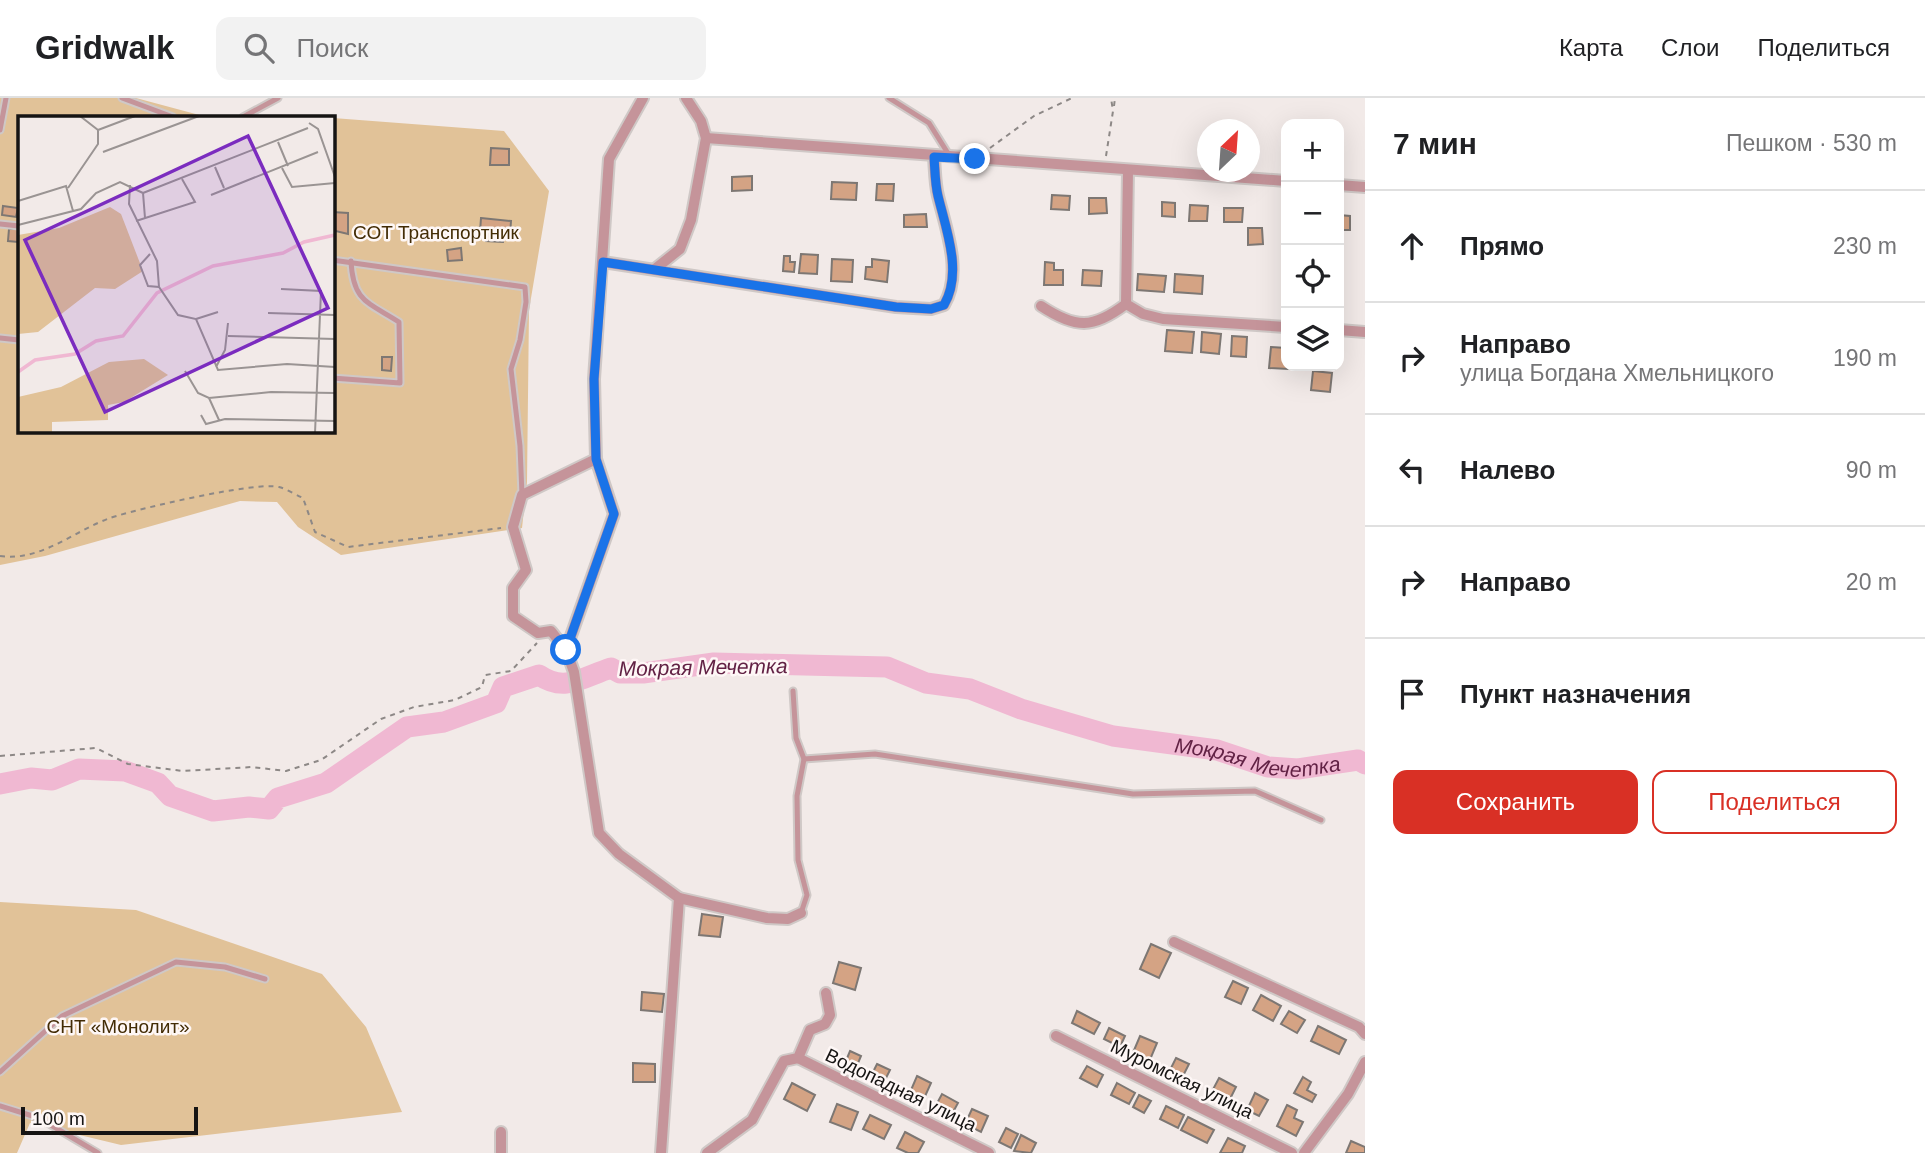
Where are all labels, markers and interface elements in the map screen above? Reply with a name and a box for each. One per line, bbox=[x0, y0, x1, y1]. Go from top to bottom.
search box bbox=[216, 17, 706, 80]
text: Gridwalk bbox=[35, 29, 174, 66]
icon: search bbox=[240, 29, 278, 67]
text: Поиск bbox=[296, 33, 368, 63]
text: Карта bbox=[1559, 34, 1623, 61]
text: Слои bbox=[1661, 34, 1719, 61]
text: Поделиться bbox=[1757, 34, 1890, 61]
inset map bbox=[18, 116, 334, 432]
north arrow bbox=[1197, 119, 1260, 182]
map controls bbox=[1281, 119, 1344, 371]
button: + bbox=[1281, 119, 1344, 182]
text: 7 мин bbox=[1393, 127, 1477, 160]
text: Пешком · 530 m bbox=[1726, 130, 1897, 156]
route end bbox=[959, 143, 990, 174]
button: − bbox=[1281, 182, 1344, 245]
park label: СОТ Транспортник bbox=[353, 222, 520, 243]
icon: ahead bbox=[1393, 227, 1431, 265]
text: Прямо bbox=[1460, 231, 1544, 261]
text: 230 m bbox=[1833, 233, 1897, 259]
button: locate bbox=[1281, 245, 1344, 308]
button: layers bbox=[1281, 308, 1344, 371]
text: Направо bbox=[1460, 329, 1571, 359]
icon: right bbox=[1393, 339, 1431, 377]
text: 190 m bbox=[1833, 345, 1897, 371]
text: улица Богдана Хмельницкого bbox=[1460, 360, 1774, 386]
icon: left bbox=[1393, 451, 1431, 489]
text: Налево bbox=[1460, 455, 1555, 485]
text: 90 m bbox=[1846, 457, 1897, 483]
icon: right bbox=[1393, 563, 1431, 601]
text: Направо bbox=[1460, 567, 1571, 597]
text: 20 m bbox=[1846, 569, 1897, 595]
route start bbox=[550, 634, 581, 665]
water label: Мокрая Мечетка bbox=[618, 654, 788, 680]
icon: arrive bbox=[1393, 675, 1431, 713]
text: Пункт назначения bbox=[1460, 679, 1691, 709]
water label: Мокрая Мечетка bbox=[1173, 733, 1342, 781]
button: Сохранить bbox=[1393, 770, 1638, 834]
button: Поделиться bbox=[1652, 770, 1897, 834]
park label: СНТ «Монолит» bbox=[46, 1016, 190, 1037]
street label: Муромская улица bbox=[1107, 1035, 1257, 1123]
street label: Водопадная улица bbox=[822, 1044, 980, 1136]
scale bar bbox=[21, 1104, 198, 1136]
text: 100 m bbox=[32, 1108, 85, 1129]

